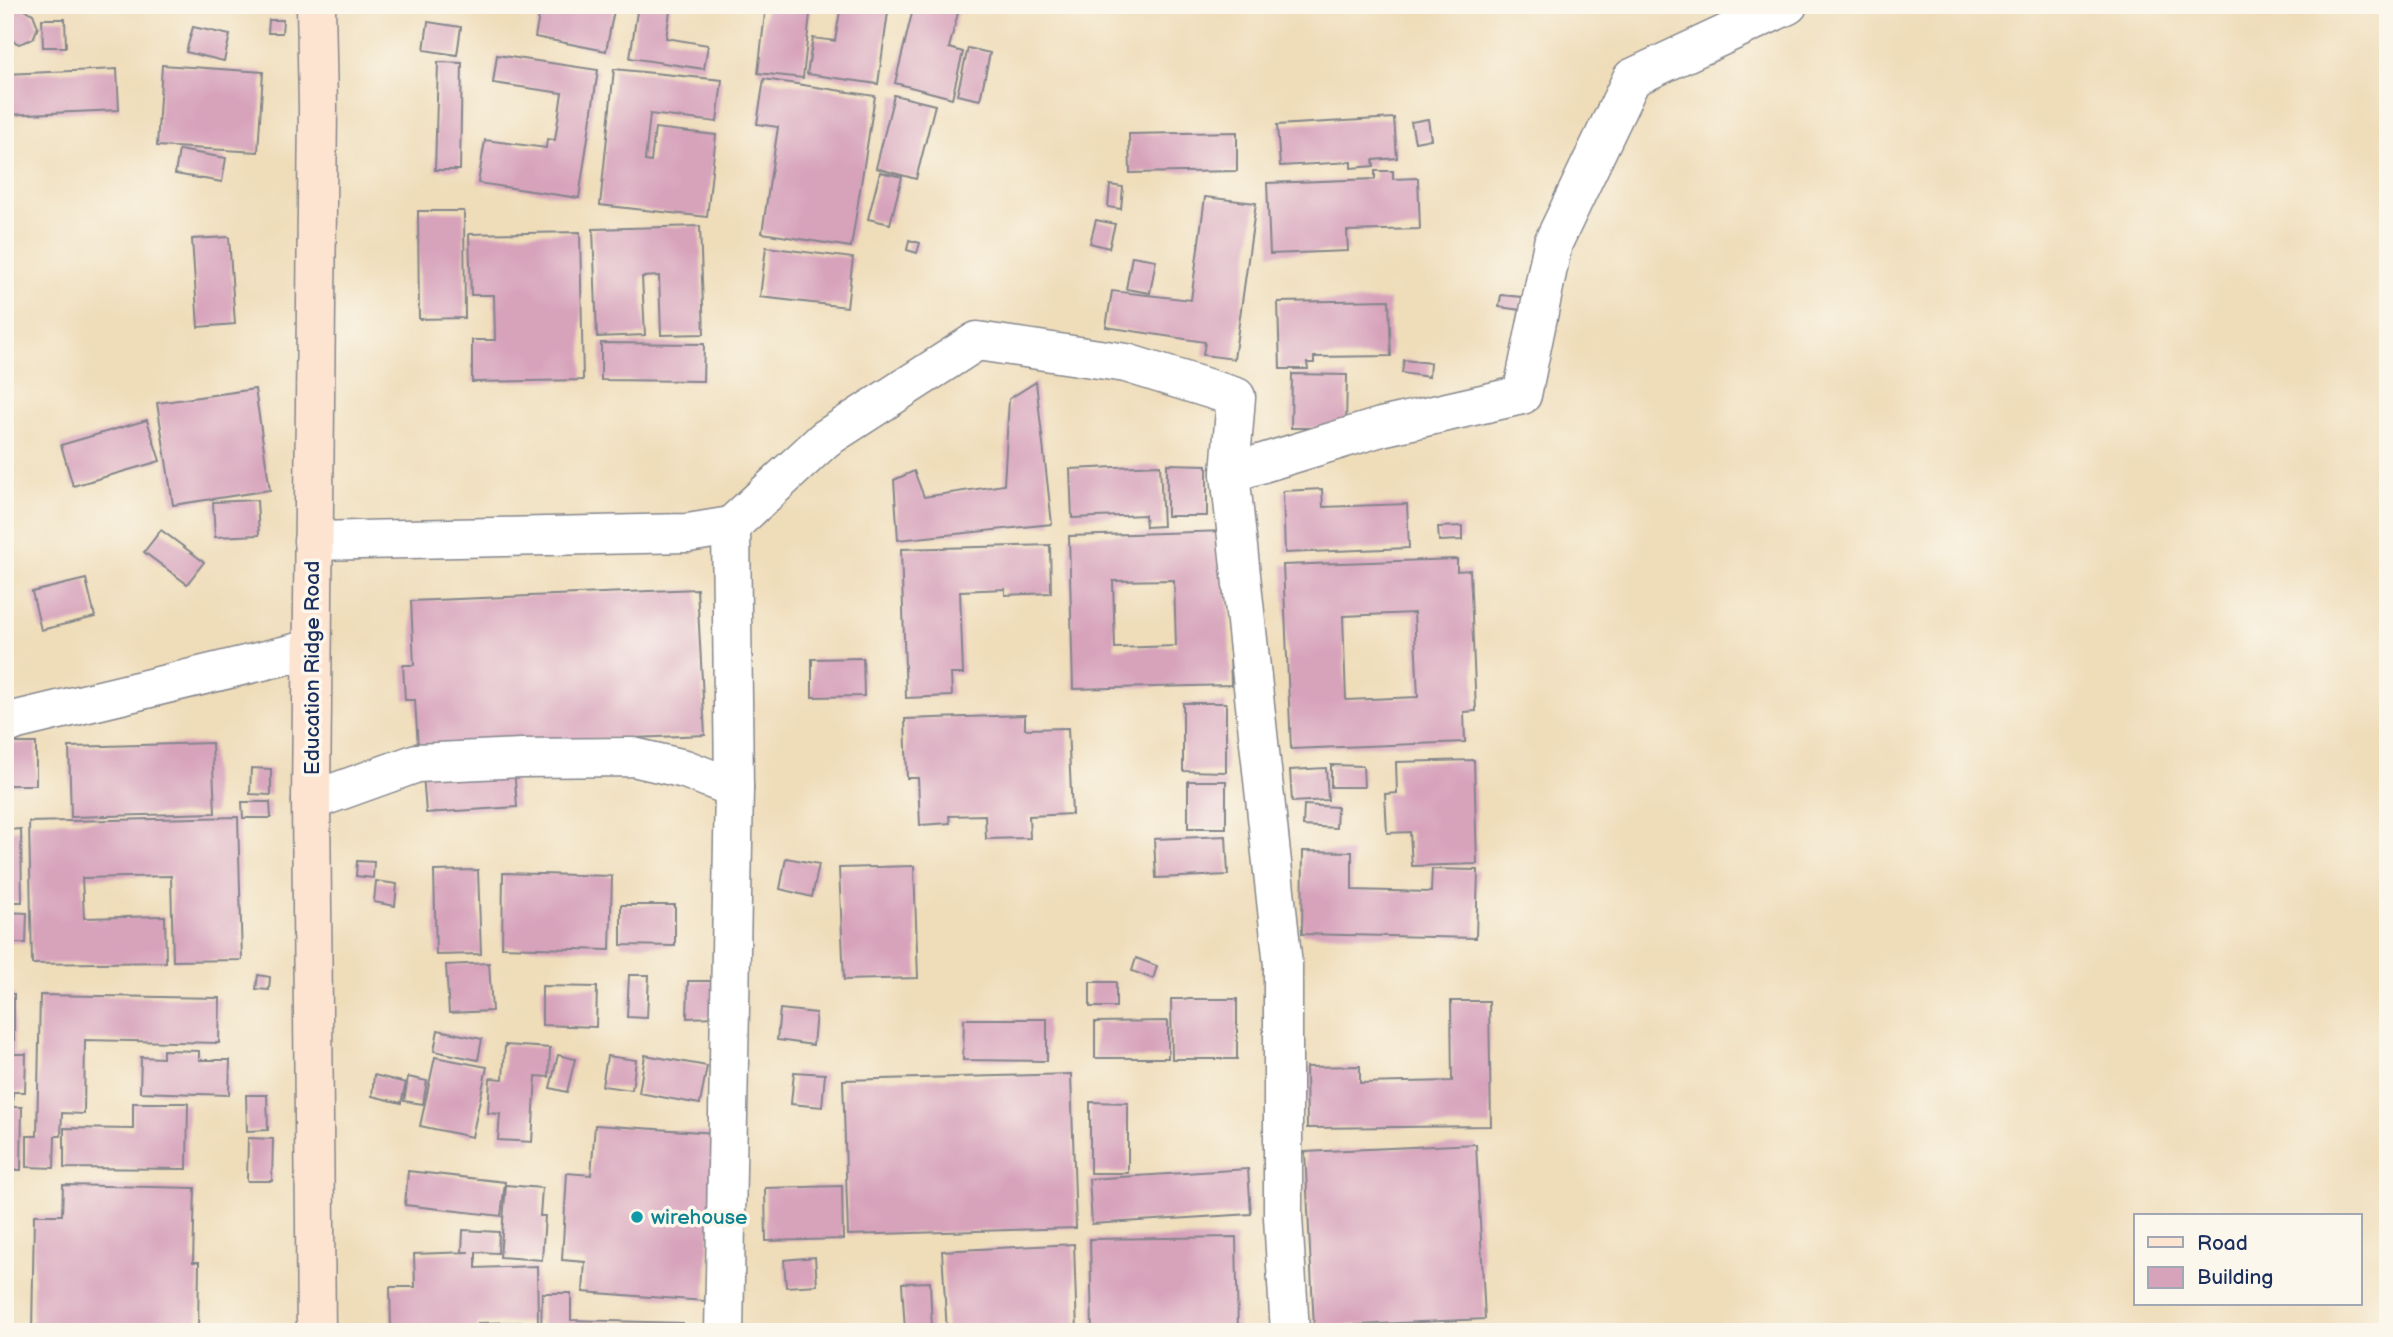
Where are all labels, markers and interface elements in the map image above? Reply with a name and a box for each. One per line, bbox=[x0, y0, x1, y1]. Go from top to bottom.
street label: Education Ridge Road bbox=[300, 561, 325, 775]
place label: wirehouse bbox=[651, 1205, 748, 1230]
marker: wirehouse bbox=[629, 1209, 645, 1225]
legend bbox=[2134, 1214, 2362, 1306]
text: Road bbox=[2197, 1231, 2248, 1256]
text: Building bbox=[2197, 1265, 2273, 1290]

